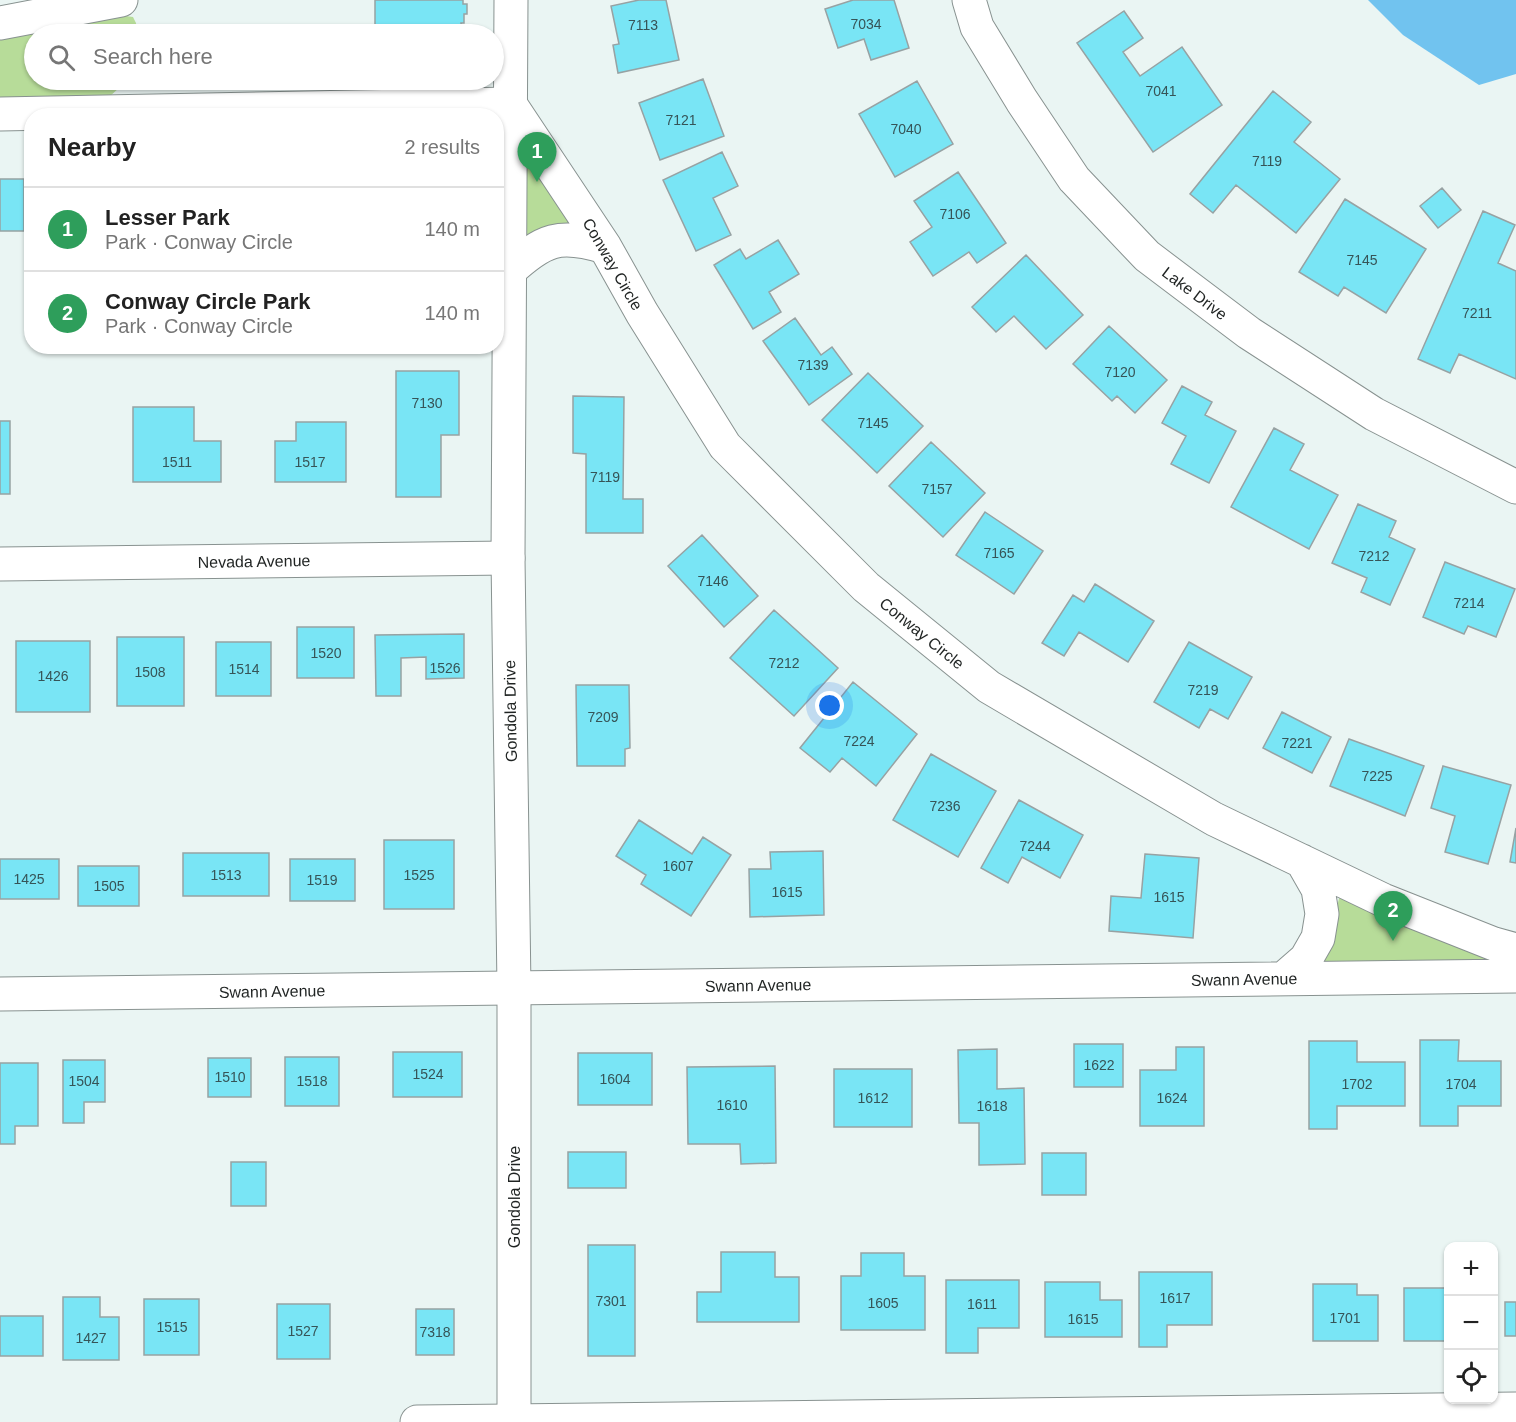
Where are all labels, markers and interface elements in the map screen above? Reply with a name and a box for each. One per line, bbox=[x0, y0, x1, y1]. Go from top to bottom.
house number: 7034 bbox=[850, 16, 882, 32]
house number: 7113 bbox=[628, 17, 658, 33]
search box bbox=[24, 24, 504, 90]
icon: search bbox=[45, 41, 78, 74]
text: Search here bbox=[93, 44, 213, 69]
house number: 7041 bbox=[1145, 83, 1177, 99]
house number: 7121 bbox=[665, 112, 697, 128]
house number: 7040 bbox=[890, 121, 922, 137]
text: Nearby bbox=[48, 132, 136, 162]
pin: 1 bbox=[518, 132, 556, 182]
text: 2 results bbox=[404, 136, 480, 158]
house number: 7119 bbox=[1252, 153, 1282, 169]
text: Lesser Park bbox=[105, 205, 230, 230]
house number: 7106 bbox=[939, 206, 971, 222]
street label: Conway Circle bbox=[579, 215, 646, 313]
text: 1 bbox=[62, 218, 73, 240]
text: 140 m bbox=[424, 218, 480, 240]
text: Park · Conway Circle bbox=[105, 231, 293, 253]
house number: 7145 bbox=[1346, 252, 1378, 268]
street label: Lake Drive bbox=[1159, 264, 1230, 323]
text: Conway Circle Park bbox=[105, 289, 310, 314]
text: 2 bbox=[62, 302, 73, 324]
text: 140 m bbox=[424, 302, 480, 324]
house number: 7211 bbox=[1462, 305, 1492, 321]
text: Park · Conway Circle bbox=[105, 315, 293, 337]
house number: 7139 bbox=[797, 357, 829, 373]
house number: 7120 bbox=[1104, 364, 1136, 380]
house number: 7130 bbox=[411, 395, 443, 411]
house number: 7145 bbox=[857, 415, 889, 431]
house number: 1511 bbox=[162, 454, 192, 470]
house number: 1517 bbox=[294, 454, 326, 470]
house number: 7119 bbox=[590, 469, 620, 485]
house number: 7157 bbox=[921, 481, 953, 497]
house number: 7165 bbox=[983, 545, 1015, 561]
house number: 7212 bbox=[1358, 548, 1390, 564]
street label: Nevada Avenue bbox=[198, 552, 311, 571]
house number: 7146 bbox=[697, 573, 729, 589]
street label: Conway Circle bbox=[876, 594, 967, 673]
house number: 7214 bbox=[1453, 595, 1485, 611]
house number: 1520 bbox=[310, 645, 342, 661]
house number: 7212 bbox=[768, 655, 800, 671]
house number: 1526 bbox=[429, 660, 461, 676]
street label: Gondola Drive bbox=[501, 660, 520, 762]
house number: 1514 bbox=[228, 661, 260, 677]
house number: 1508 bbox=[134, 664, 166, 680]
house number: 1426 bbox=[37, 668, 69, 684]
house number: 7219 bbox=[1187, 682, 1219, 698]
your location bbox=[815, 691, 844, 720]
house number: 7209 bbox=[587, 709, 619, 725]
house number: 7224 bbox=[843, 733, 875, 749]
house number: 7221 bbox=[1281, 735, 1313, 751]
house number: 7225 bbox=[1361, 768, 1393, 784]
house number: 7236 bbox=[929, 798, 961, 814]
house number: 7244 bbox=[1019, 838, 1051, 854]
house number: 1607 bbox=[662, 858, 694, 874]
house number: 1513 bbox=[210, 867, 242, 883]
house number: 1525 bbox=[403, 867, 435, 883]
house number: 1425 bbox=[13, 871, 45, 887]
house number: 1519 bbox=[306, 872, 338, 888]
house number: 1505 bbox=[93, 878, 125, 894]
house number: 1615 bbox=[771, 884, 803, 900]
house number: 1615 bbox=[1153, 889, 1185, 905]
pin: 2 bbox=[1374, 892, 1412, 941]
street label: Swann Avenue bbox=[1191, 970, 1297, 989]
street label: Swann Avenue bbox=[705, 976, 811, 995]
street label: Swann Avenue bbox=[219, 982, 325, 1001]
house number: 1622 bbox=[1083, 1057, 1115, 1073]
house number: 1524 bbox=[412, 1066, 444, 1082]
house number: 1510 bbox=[214, 1069, 246, 1085]
house number: 1604 bbox=[599, 1071, 631, 1087]
house number: 1504 bbox=[68, 1073, 100, 1089]
house number: 1518 bbox=[296, 1073, 328, 1089]
house number: 1702 bbox=[1341, 1076, 1373, 1092]
house number: 1704 bbox=[1445, 1076, 1477, 1092]
house number: 1612 bbox=[857, 1090, 889, 1106]
house number: 1624 bbox=[1156, 1090, 1188, 1106]
house number: 1610 bbox=[716, 1097, 748, 1113]
house number: 1618 bbox=[976, 1098, 1008, 1114]
street label: Gondola Drive bbox=[506, 1146, 523, 1248]
map controls bbox=[1444, 1242, 1498, 1404]
button: + bbox=[1444, 1242, 1498, 1296]
house number: 1617 bbox=[1159, 1290, 1191, 1306]
house number: 7301 bbox=[595, 1293, 627, 1309]
house number: 1605 bbox=[867, 1295, 899, 1311]
house number: 1611 bbox=[967, 1296, 997, 1312]
button: − bbox=[1444, 1296, 1498, 1350]
house number: 1701 bbox=[1329, 1310, 1361, 1326]
house number: 1615 bbox=[1067, 1311, 1099, 1327]
house number: 1515 bbox=[156, 1319, 188, 1335]
house number: 1527 bbox=[287, 1323, 319, 1339]
house number: 7318 bbox=[419, 1324, 451, 1340]
house number: 1427 bbox=[75, 1330, 107, 1346]
button: locate bbox=[1444, 1350, 1498, 1404]

